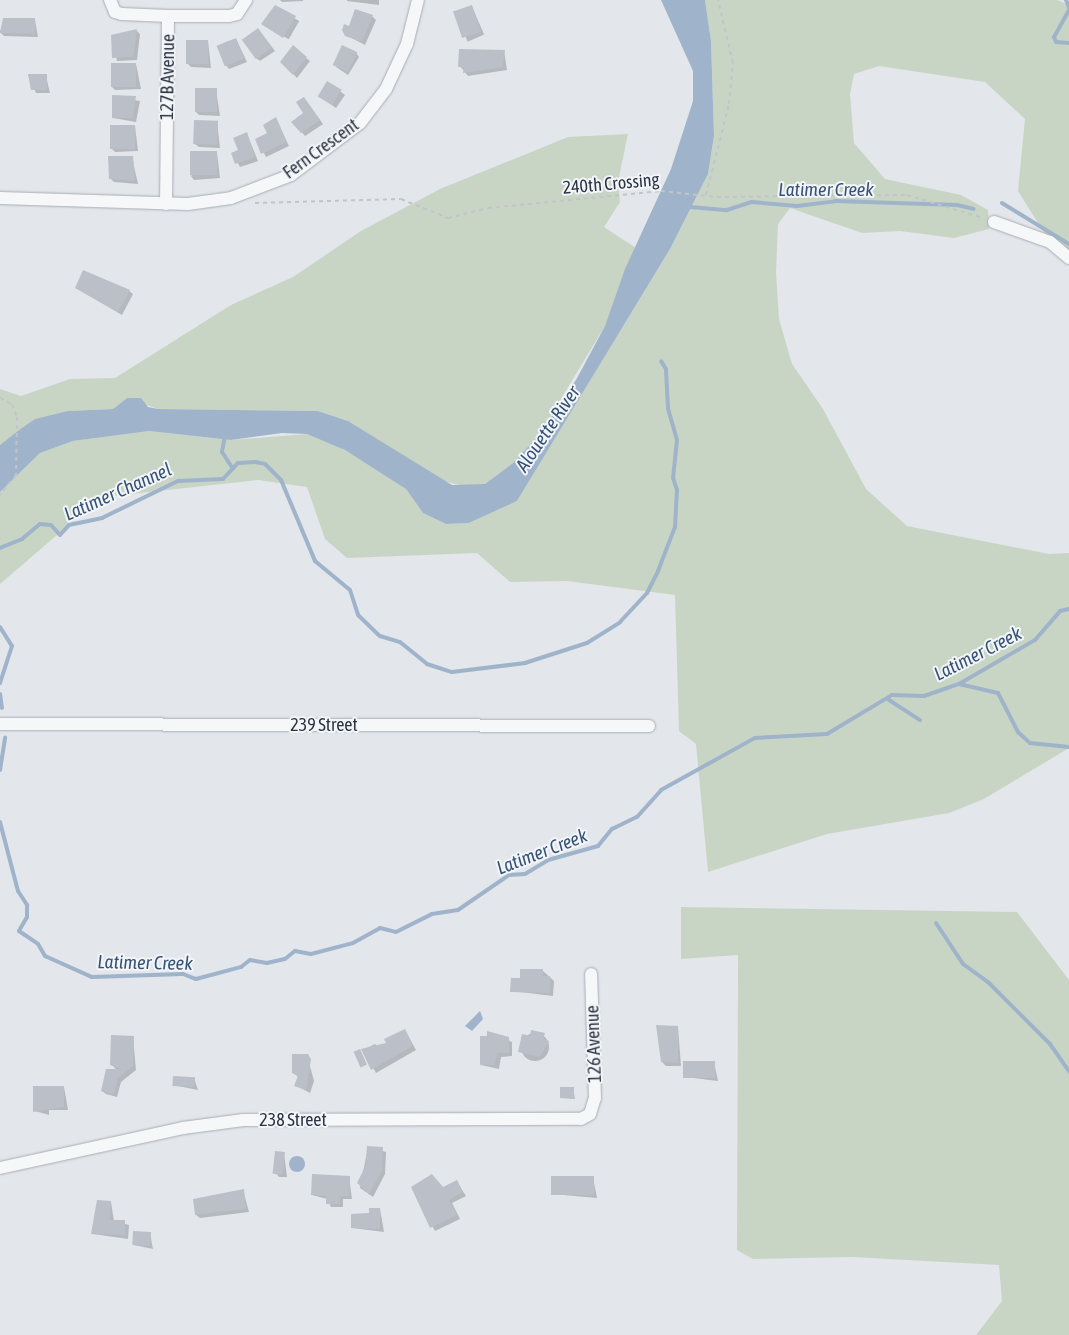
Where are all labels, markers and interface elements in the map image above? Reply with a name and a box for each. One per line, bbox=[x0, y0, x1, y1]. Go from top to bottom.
street label: 127B Avenue bbox=[156, 34, 180, 120]
street label: Fern Crescent bbox=[279, 114, 363, 184]
street label: 240th Crossing bbox=[562, 169, 660, 199]
water label: Latimer Creek bbox=[778, 179, 874, 201]
water label: Alouette River bbox=[511, 382, 585, 476]
water label: Latimer Channel bbox=[61, 458, 175, 526]
water label: Latimer Creek bbox=[930, 622, 1026, 686]
street label: 239 Street bbox=[290, 714, 358, 736]
water label: Latimer Creek bbox=[493, 824, 591, 880]
water label: Latimer Creek bbox=[97, 951, 193, 975]
street label: 126 Avenue bbox=[582, 1005, 606, 1083]
street label: 238 Street bbox=[259, 1109, 327, 1131]

